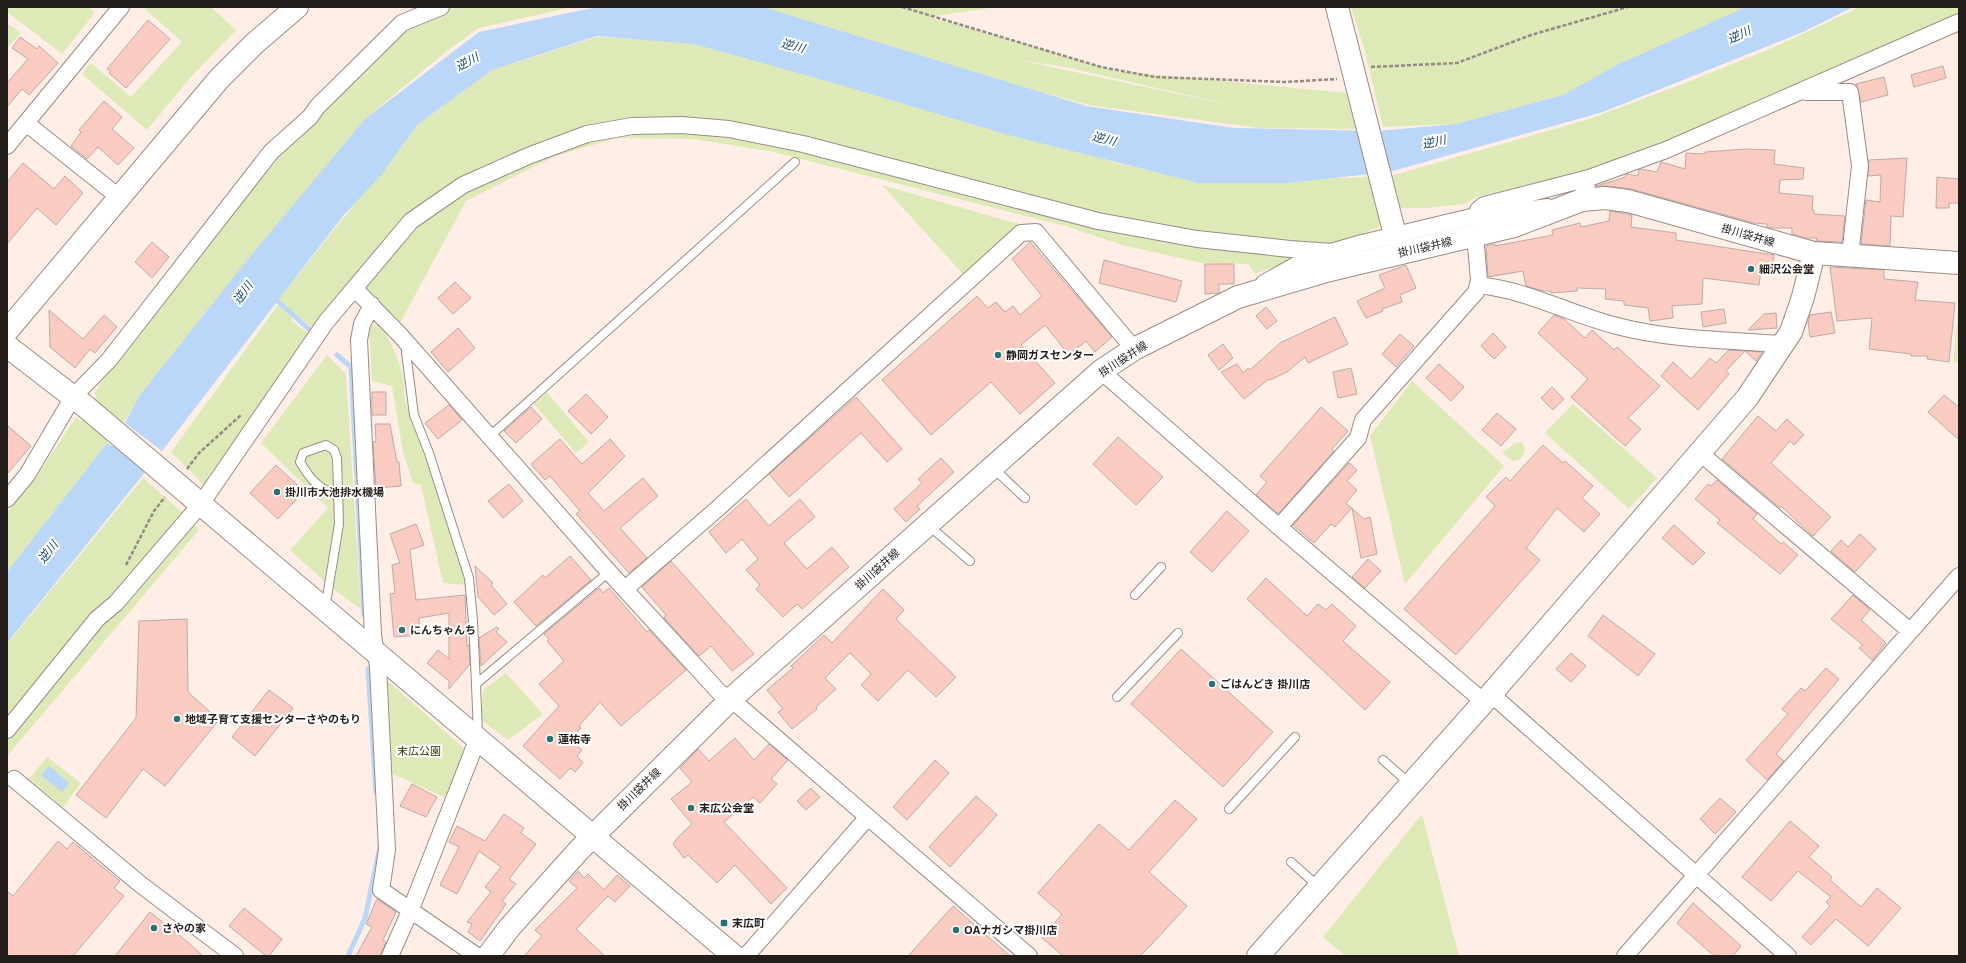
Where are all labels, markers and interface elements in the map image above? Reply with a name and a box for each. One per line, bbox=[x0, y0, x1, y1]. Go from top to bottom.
water label: 逆川 bbox=[1724, 21, 1755, 47]
water label: 逆川 bbox=[779, 34, 809, 57]
water label: 逆川 bbox=[452, 47, 483, 75]
water label: 逆川 bbox=[1090, 127, 1120, 150]
water label: 逆川 bbox=[1420, 130, 1449, 152]
street label: 掛川袋井線 bbox=[1720, 220, 1777, 249]
street label: 掛川袋井線 bbox=[1396, 233, 1453, 260]
place label: 細沢公会堂 bbox=[1759, 261, 1814, 276]
marker: 細沢公会堂 bbox=[1746, 264, 1756, 274]
water label: 逆川 bbox=[229, 276, 258, 307]
street label: 掛川袋井線 bbox=[1096, 337, 1150, 380]
place label: 静岡ガスセンター bbox=[1006, 347, 1094, 362]
marker: 静岡ガスセンター bbox=[993, 350, 1003, 360]
place label: 掛川市大池排水機場 bbox=[285, 484, 384, 499]
marker: 掛川市大池排水機場 bbox=[272, 487, 282, 497]
water label: 逆川 bbox=[34, 535, 63, 566]
street label: 掛川袋井線 bbox=[851, 545, 902, 593]
place label: にんちゃんち bbox=[410, 622, 476, 637]
marker: にんちゃんち bbox=[397, 625, 407, 635]
place label: ごはんどき 掛川店 bbox=[1220, 676, 1310, 691]
marker: ごはんどき 掛川店 bbox=[1207, 679, 1217, 689]
place label: 地域子育て支援センターさやのもり bbox=[185, 711, 361, 726]
marker: 地域子育て支援センターさやのもり bbox=[172, 714, 182, 724]
place label: 蓮祐寺 bbox=[558, 731, 591, 746]
marker: 蓮祐寺 bbox=[545, 734, 555, 744]
park label: 末広公園 bbox=[397, 743, 441, 758]
street label: 掛川袋井線 bbox=[614, 764, 664, 813]
place label: 末広公会堂 bbox=[699, 800, 754, 815]
marker: 末広公会堂 bbox=[686, 803, 696, 813]
place label: 末広町 bbox=[732, 915, 765, 930]
marker: 末広町 bbox=[719, 918, 729, 928]
place label: さやの家 bbox=[162, 920, 206, 935]
place label: OAナガシマ掛川店 bbox=[964, 922, 1057, 937]
marker: さやの家 bbox=[149, 923, 159, 933]
marker: OAナガシマ掛川店 bbox=[951, 925, 961, 935]

